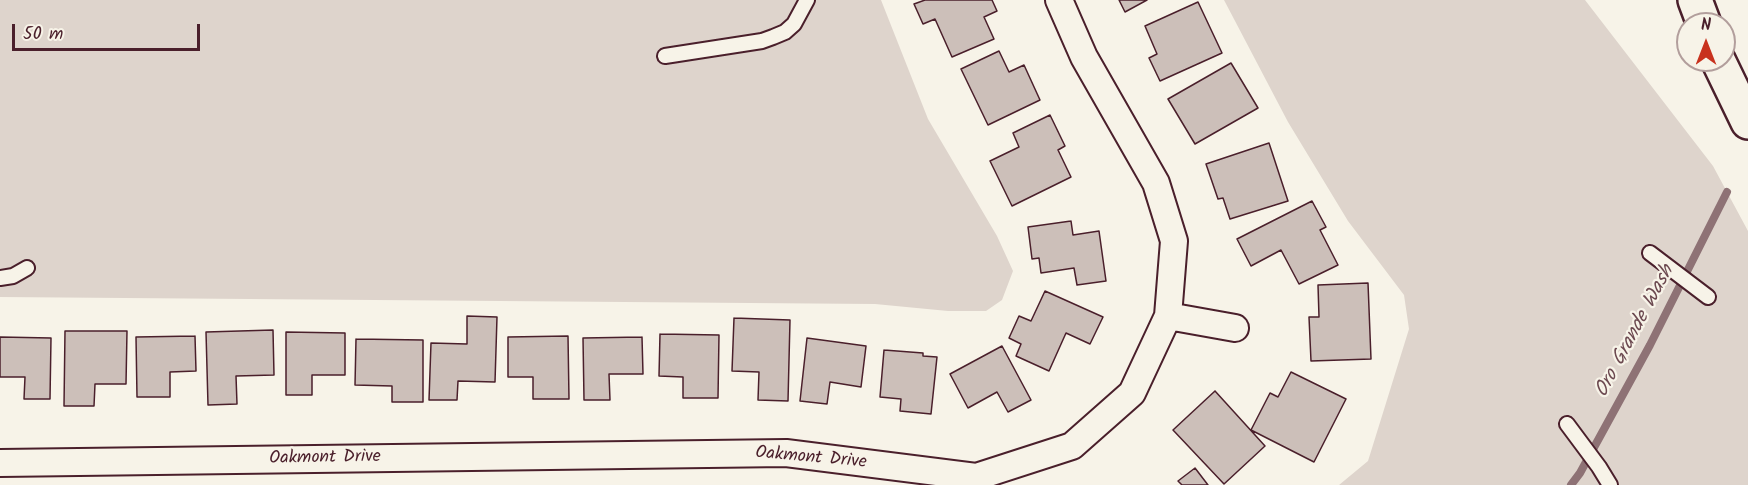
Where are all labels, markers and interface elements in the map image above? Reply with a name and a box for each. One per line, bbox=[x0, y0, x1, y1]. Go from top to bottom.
scale bar bbox=[15, 12, 202, 50]
north arrow bbox=[1676, 12, 1736, 72]
text: N bbox=[1701, 13, 1711, 38]
text: 50 m bbox=[23, 20, 63, 49]
water label: Oro Grande Wash bbox=[1591, 262, 1681, 402]
street label: Oakmont Drive bbox=[754, 443, 868, 475]
street label: Oakmont Drive bbox=[269, 447, 381, 471]

